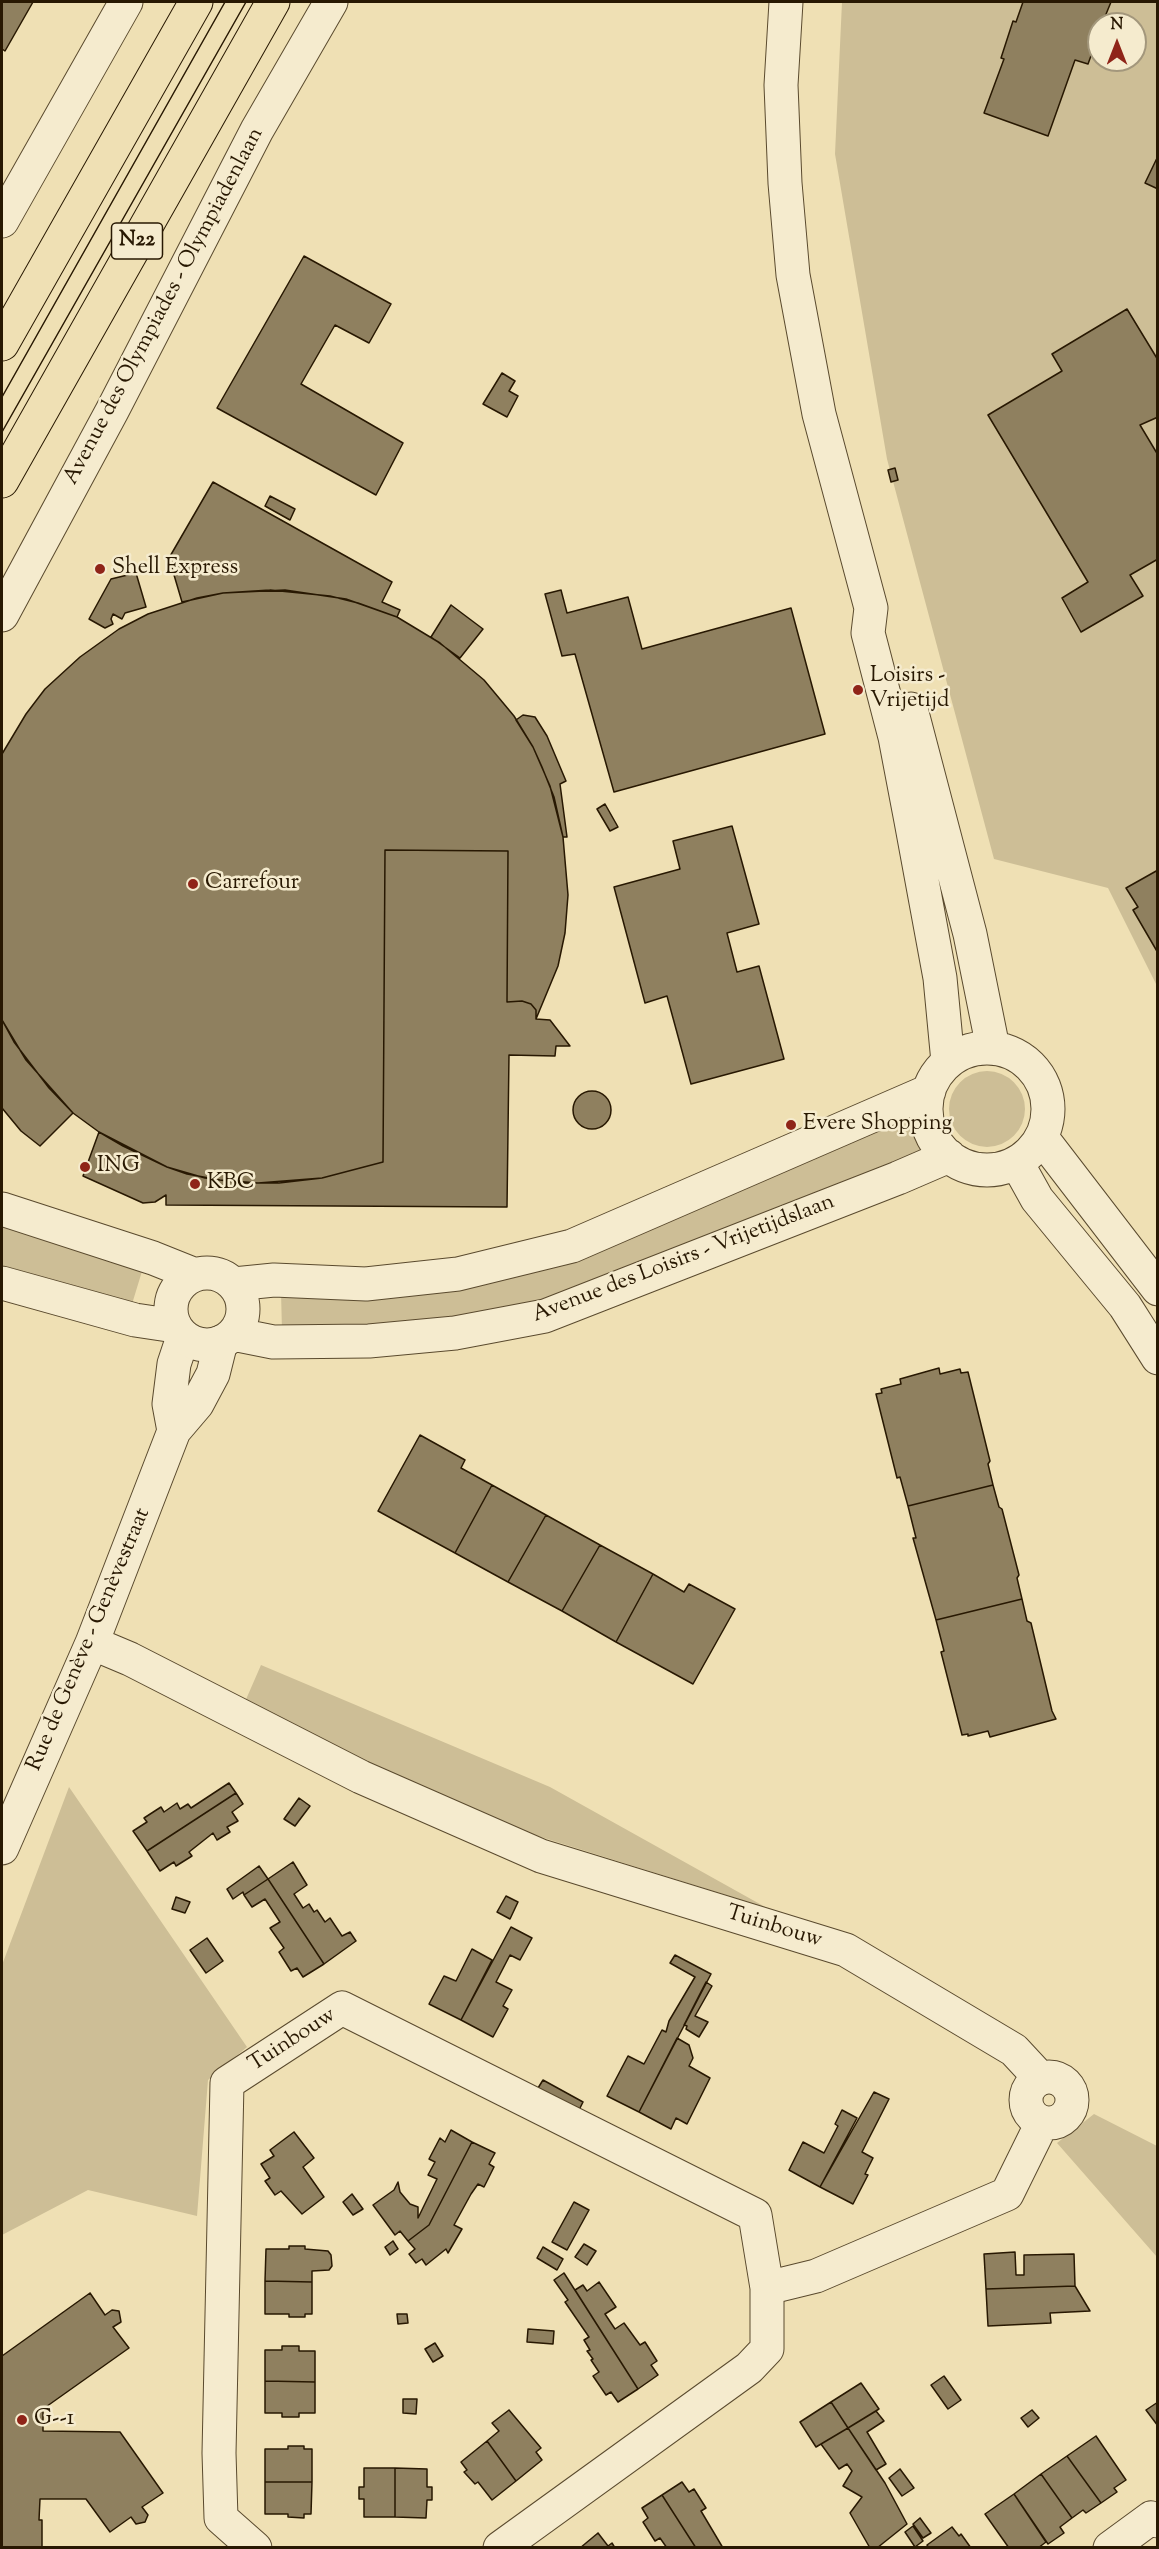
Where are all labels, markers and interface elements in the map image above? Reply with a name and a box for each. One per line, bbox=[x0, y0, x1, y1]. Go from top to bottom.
north arrow bbox=[1087, 12, 1147, 72]
text: N bbox=[1111, 14, 1123, 37]
street label: Avenue des Olympiades - Olympiadenlaan bbox=[59, 124, 271, 490]
road number: N22 bbox=[112, 223, 162, 259]
place label: Shell Express bbox=[112, 556, 238, 582]
marker: Shell Express bbox=[93, 562, 107, 576]
place label: Loisirs - Vrijetijd bbox=[870, 664, 949, 716]
marker: Loisirs - Vrijetijd bbox=[851, 683, 865, 697]
place label: Carrefour bbox=[205, 871, 299, 897]
marker: Carrefour bbox=[186, 877, 200, 891]
place label: Evere Shopping bbox=[803, 1112, 952, 1138]
marker: Evere Shopping bbox=[784, 1118, 798, 1132]
place label: ING bbox=[97, 1154, 140, 1180]
marker: ING bbox=[78, 1160, 92, 1174]
place label: KBC bbox=[207, 1171, 255, 1197]
marker: KBC bbox=[188, 1177, 202, 1191]
street label: Avenue des Loisirs - Vrijetijdslaan bbox=[529, 1190, 839, 1330]
street label: Rue de Genève - Genèvestraat bbox=[23, 1505, 157, 1775]
street label: Tuinbouw bbox=[723, 1901, 825, 1955]
street label: Tuinbouw bbox=[245, 2003, 341, 2079]
place label: G--1 bbox=[34, 2407, 74, 2433]
marker: G--1 bbox=[15, 2413, 29, 2427]

